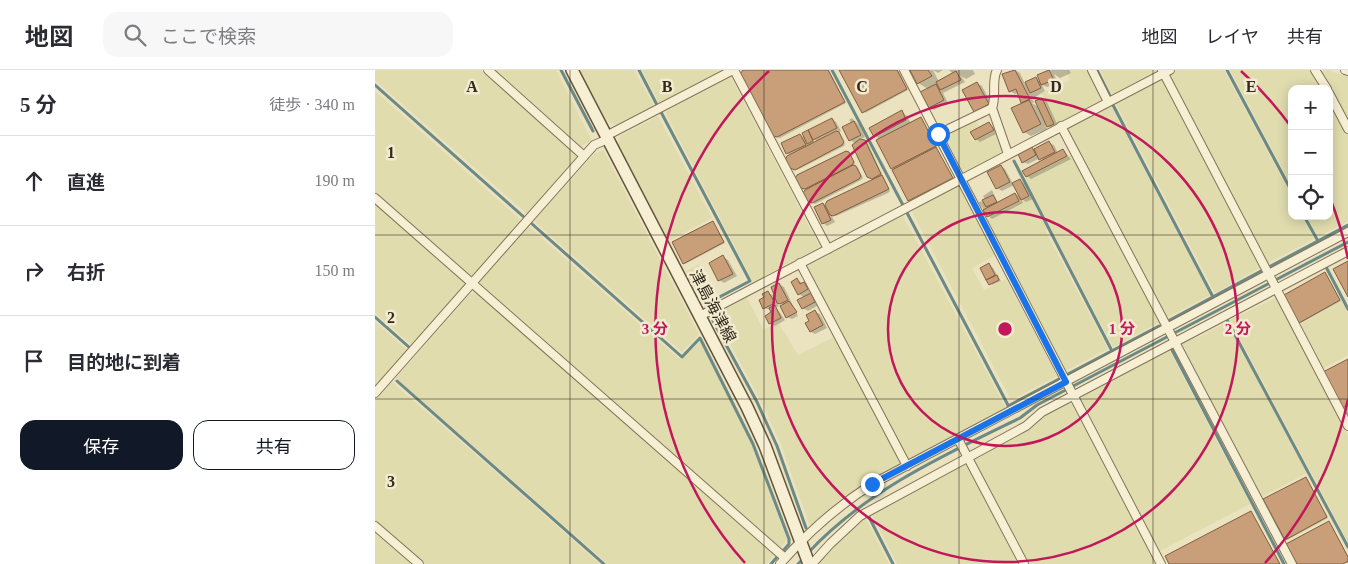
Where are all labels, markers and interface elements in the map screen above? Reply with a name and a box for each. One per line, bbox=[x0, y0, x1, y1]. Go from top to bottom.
search box bbox=[103, 12, 453, 57]
icon: search bbox=[121, 21, 149, 49]
text: 地図 bbox=[25, 24, 73, 50]
text: ここで検索 bbox=[161, 26, 256, 47]
text: 地図 bbox=[1142, 27, 1178, 47]
text: レイヤ bbox=[1206, 27, 1259, 47]
text: 共有 bbox=[1287, 27, 1323, 47]
text: A bbox=[466, 78, 478, 95]
text: B bbox=[662, 78, 673, 95]
text: C bbox=[856, 78, 868, 95]
text: D bbox=[1050, 78, 1062, 95]
text: E bbox=[1246, 78, 1256, 95]
map controls bbox=[1288, 85, 1333, 220]
button: + bbox=[1288, 85, 1333, 130]
text: 5 分 bbox=[20, 93, 57, 117]
text: 徒歩 · 340 m bbox=[269, 96, 355, 113]
route start bbox=[927, 123, 950, 146]
button: − bbox=[1288, 130, 1333, 175]
text: 1 bbox=[387, 144, 395, 161]
icon: ahead bbox=[20, 167, 48, 195]
text: 直進 bbox=[67, 172, 105, 193]
text: 190 m bbox=[315, 172, 355, 189]
button: locate bbox=[1288, 175, 1333, 220]
icon: right bbox=[20, 257, 48, 285]
text: 右折 bbox=[67, 262, 105, 283]
text: 150 m bbox=[315, 262, 355, 279]
street label: 津島海津線 bbox=[687, 267, 739, 345]
text: 2 bbox=[387, 309, 395, 326]
centre of rings bbox=[996, 320, 1014, 338]
text: 3 分 bbox=[642, 321, 668, 337]
text: 1 分 bbox=[1109, 321, 1135, 337]
text: 2 分 bbox=[1225, 321, 1251, 337]
icon: arrive bbox=[20, 347, 48, 375]
text: 目的地に到着 bbox=[67, 352, 181, 373]
button: 保存 bbox=[20, 420, 183, 470]
button: 共有 bbox=[193, 420, 355, 470]
text: 3 bbox=[387, 473, 395, 490]
route end bbox=[861, 473, 884, 496]

